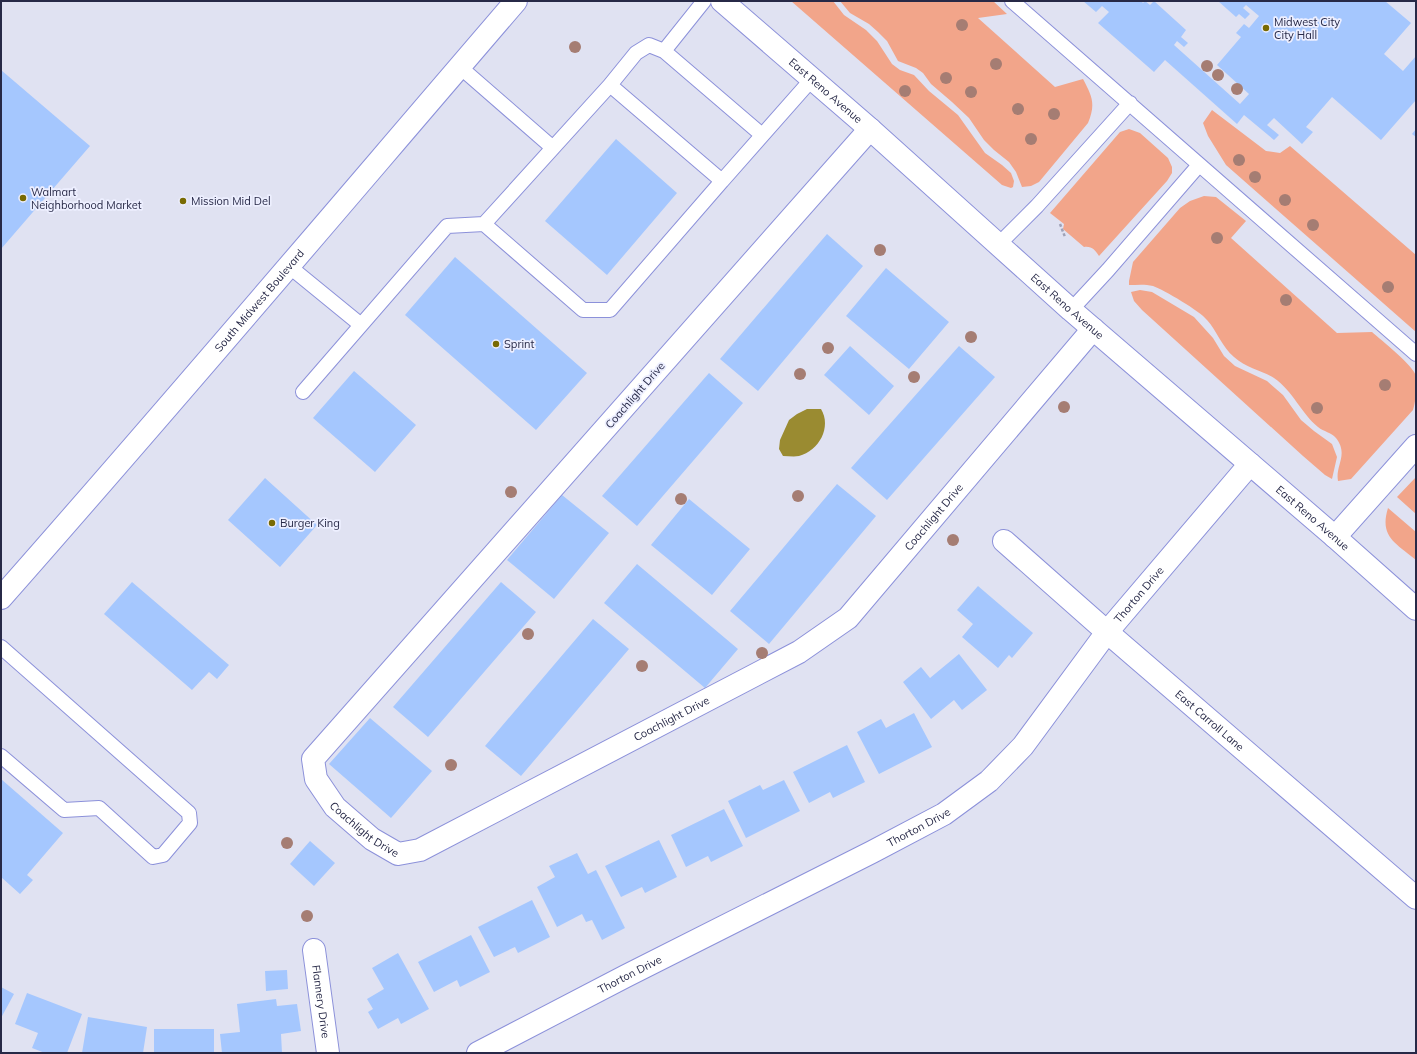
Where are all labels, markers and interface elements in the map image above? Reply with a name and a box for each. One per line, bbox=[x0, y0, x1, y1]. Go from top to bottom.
place label: Midwest City City Hall bbox=[1274, 15, 1340, 42]
marker: Midwest City City Hall bbox=[1261, 23, 1271, 33]
street label: East Reno Avenue bbox=[786, 55, 865, 126]
place label: Walmart Neighborhood Market bbox=[31, 185, 142, 212]
marker: Walmart Neighborhood Market bbox=[18, 193, 28, 203]
place label: Mission Mid Del bbox=[191, 194, 271, 208]
marker: Mission Mid Del bbox=[178, 196, 188, 206]
street label: South Midwest Boulevard bbox=[212, 246, 307, 355]
street label: East Reno Avenue bbox=[1028, 270, 1107, 342]
place label: Sprint bbox=[504, 337, 535, 351]
marker: Sprint bbox=[491, 339, 501, 349]
street label: Coachlight Drive bbox=[602, 359, 668, 431]
street label: Coachlight Drive bbox=[901, 481, 966, 553]
street label: East Reno Avenue bbox=[1273, 482, 1352, 554]
place label: Burger King bbox=[280, 516, 340, 530]
marker: Burger King bbox=[267, 518, 277, 528]
street label: Thorton Drive bbox=[1111, 564, 1167, 626]
street label: East Carroll Lane bbox=[1172, 687, 1247, 754]
street label: Coachlight Drive bbox=[631, 693, 712, 744]
street label: Coachlight Drive bbox=[327, 799, 401, 860]
street label: Thorton Drive bbox=[885, 805, 953, 850]
street label: Thorton Drive bbox=[596, 952, 664, 996]
street label: Flannery Drive bbox=[309, 964, 333, 1039]

